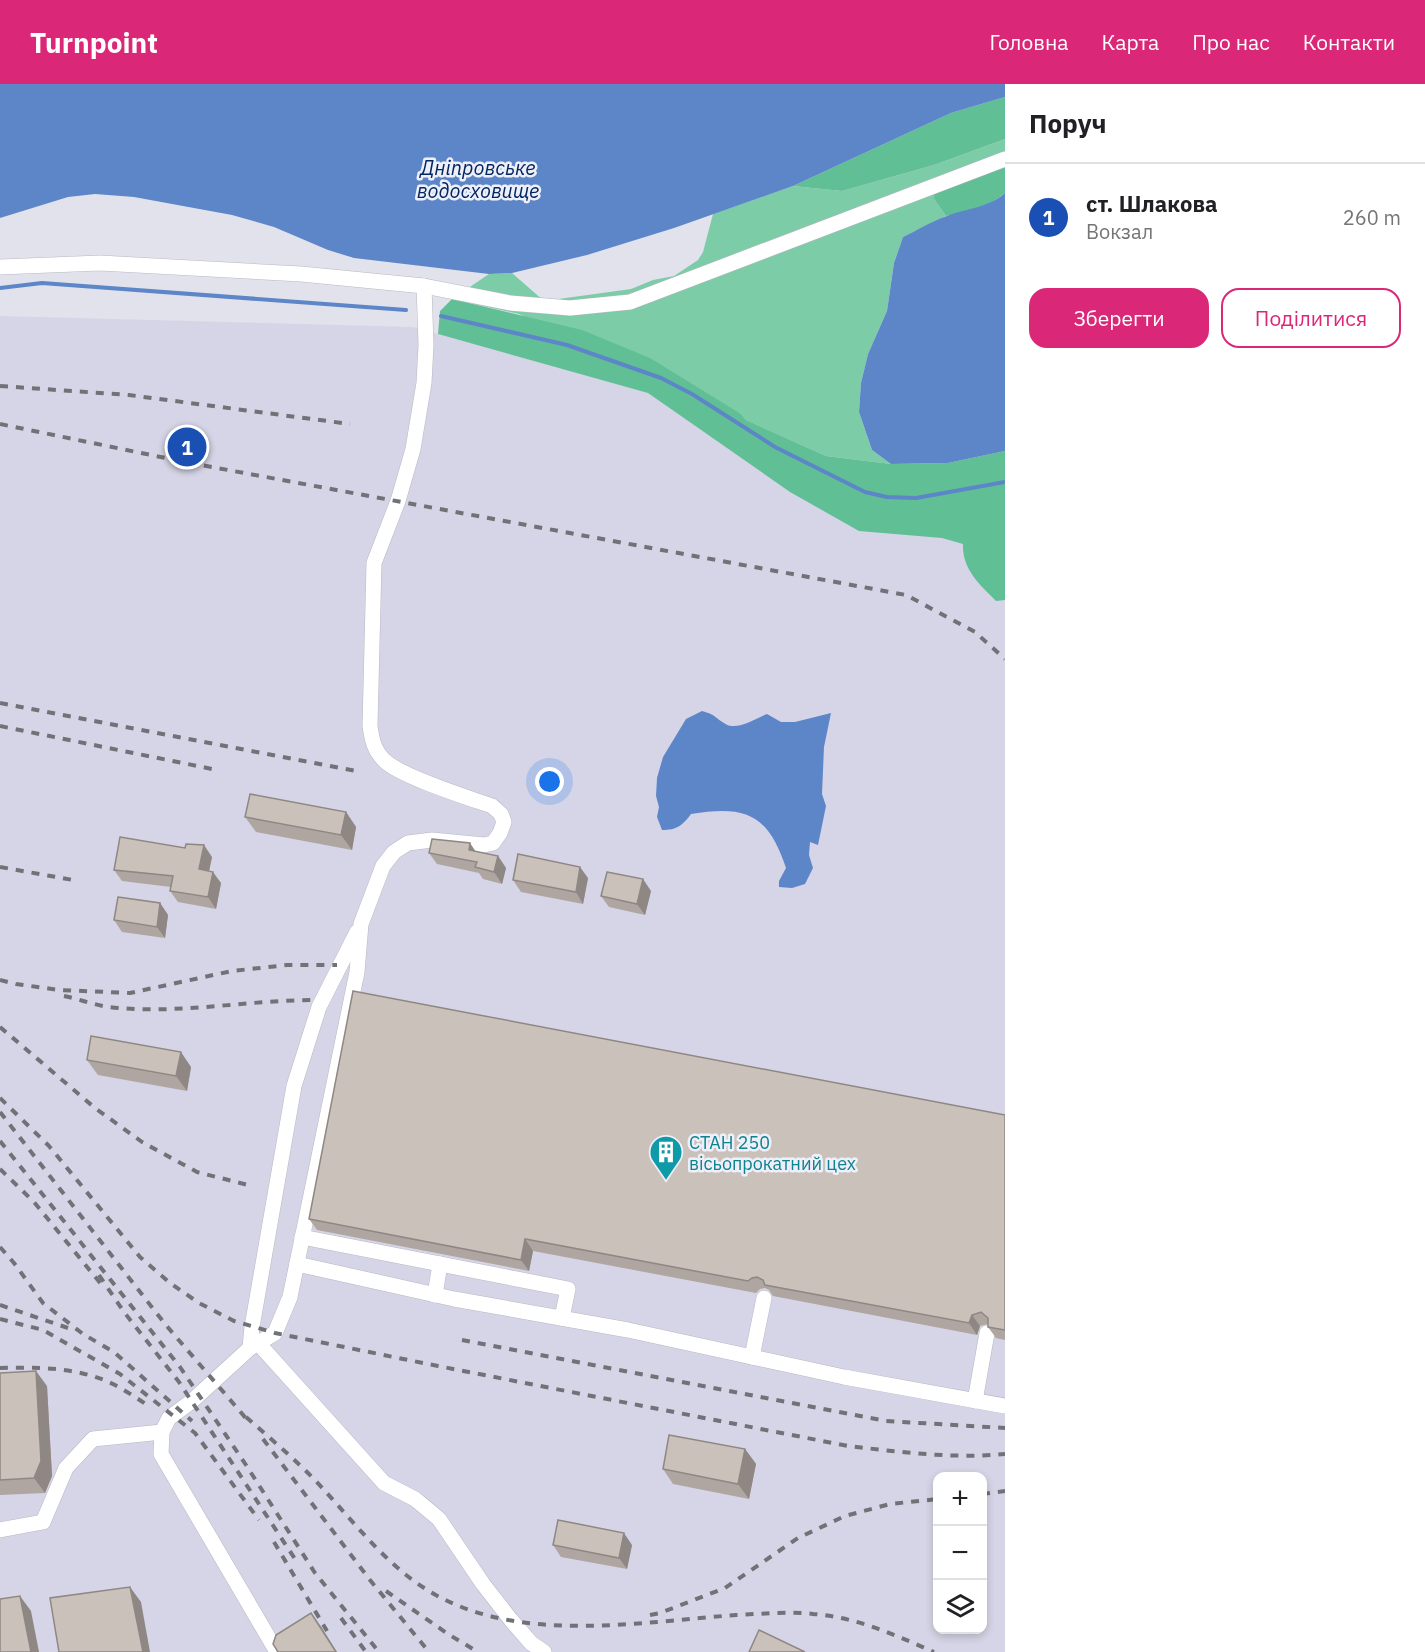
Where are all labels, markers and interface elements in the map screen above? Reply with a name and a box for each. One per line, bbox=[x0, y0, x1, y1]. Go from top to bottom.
text: Turnpoint bbox=[30, 24, 158, 61]
text: Головна bbox=[990, 28, 1068, 56]
text: Карта bbox=[1101, 28, 1159, 56]
text: Про нас bbox=[1192, 28, 1270, 56]
text: Контакти bbox=[1303, 28, 1395, 56]
text: Поруч bbox=[1029, 106, 1107, 140]
water label: Дніпровське водосховище bbox=[417, 154, 539, 204]
text: ст. Шлакова bbox=[1086, 189, 1218, 218]
text: 1 bbox=[1043, 204, 1055, 231]
text: 260 m bbox=[1343, 204, 1401, 231]
text: Вокзал bbox=[1086, 218, 1153, 245]
button: Зберегти bbox=[1029, 288, 1209, 348]
button: Поділитися bbox=[1221, 288, 1401, 348]
pin: 1 bbox=[168, 424, 207, 470]
your location bbox=[535, 767, 564, 796]
place label: СТАН 250 вісьопрокатний цех bbox=[689, 1131, 856, 1175]
building icon: СТАН 250 вісьопрокатний цех bbox=[648, 1134, 684, 1181]
map controls bbox=[933, 1472, 987, 1634]
button: + bbox=[933, 1472, 987, 1526]
button: − bbox=[933, 1526, 987, 1580]
button: layers bbox=[933, 1580, 987, 1634]

